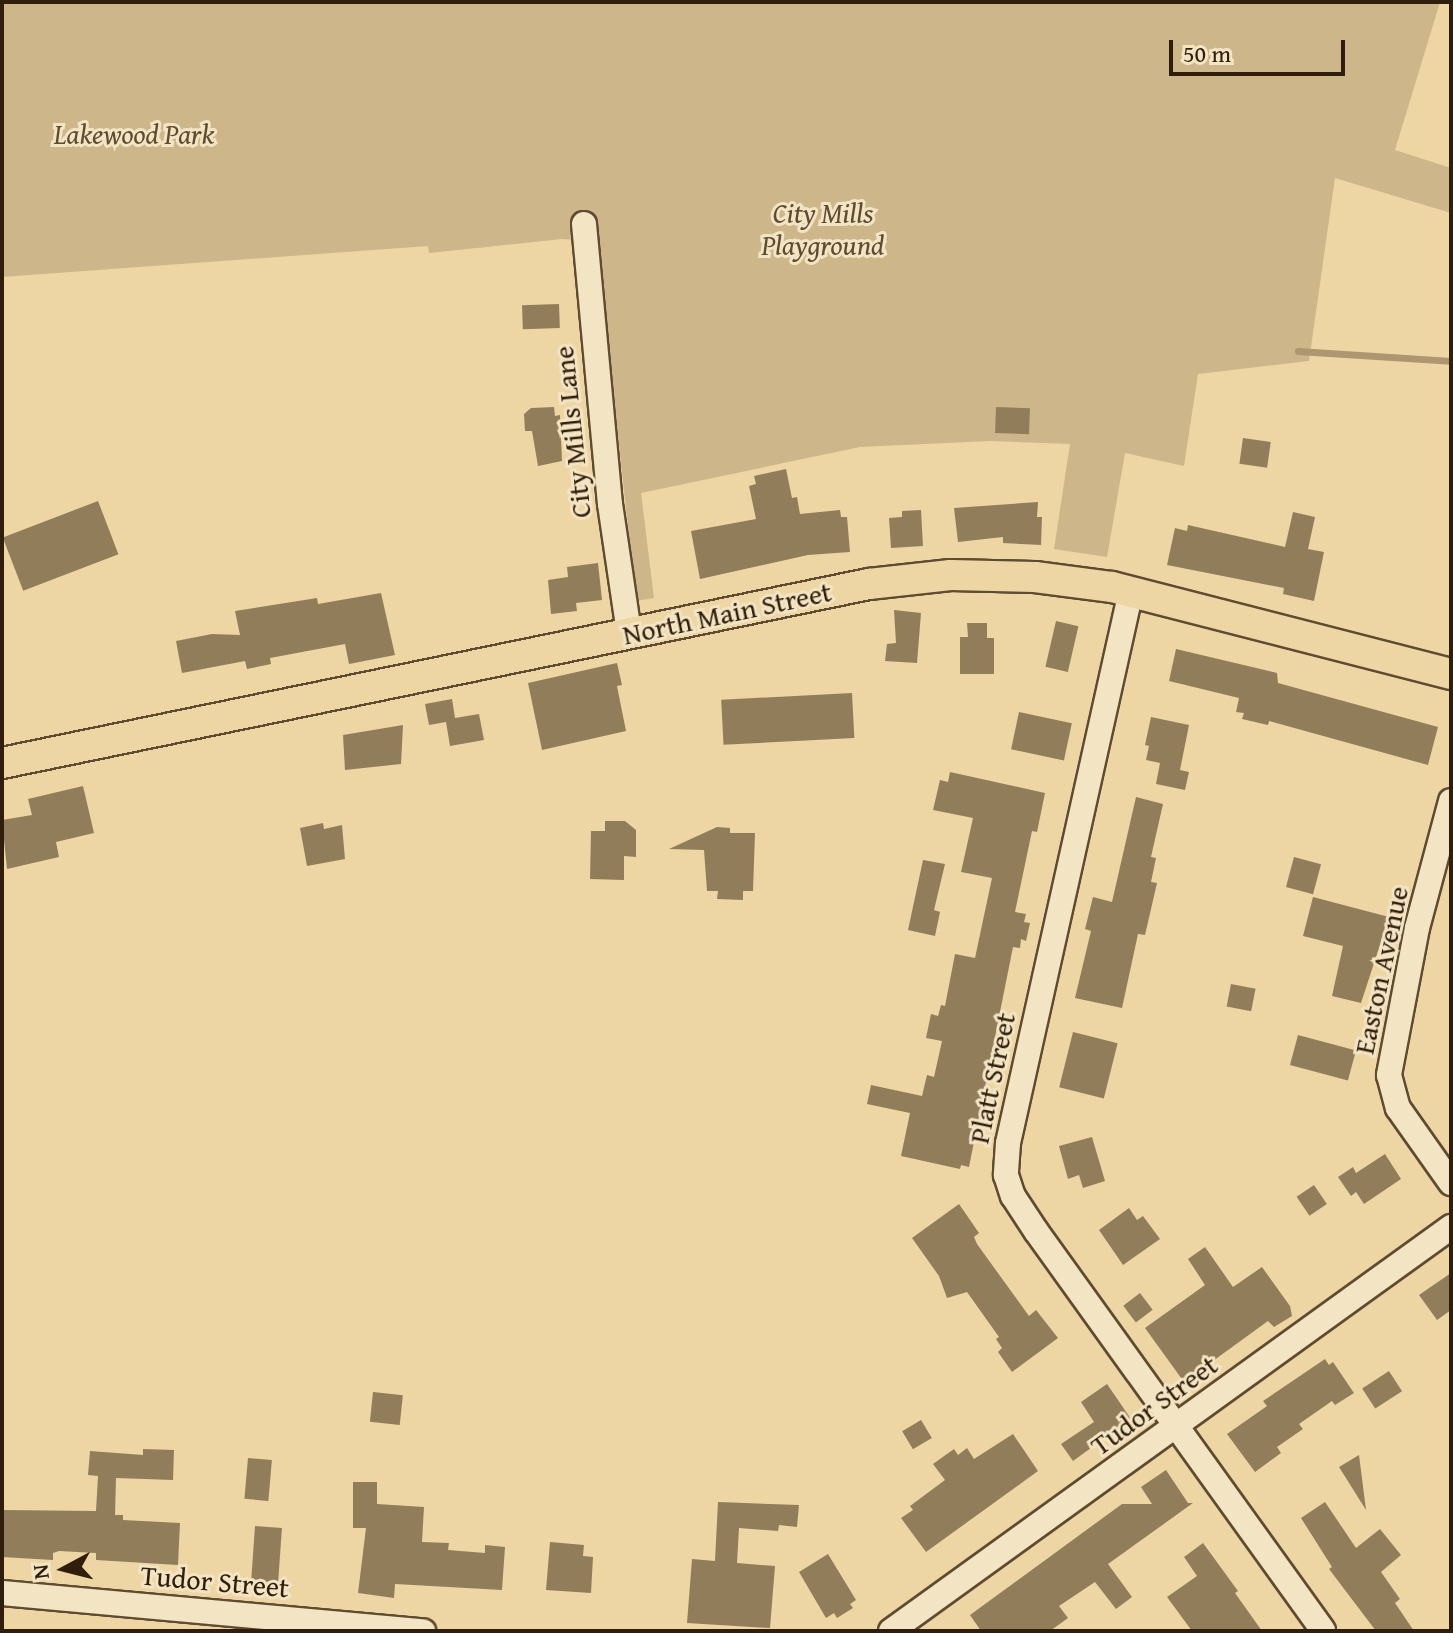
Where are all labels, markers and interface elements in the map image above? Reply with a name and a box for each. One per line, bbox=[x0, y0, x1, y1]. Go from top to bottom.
scale bar bbox=[1173, 24, 1349, 74]
text: 50 m bbox=[1183, 36, 1231, 71]
park label: Lakewood Park bbox=[54, 117, 214, 151]
park label: City Mills Playground bbox=[761, 196, 885, 262]
street label: City Mills Lane bbox=[546, 344, 598, 520]
street label: North Main Street bbox=[619, 574, 835, 652]
street label: Easton Avenue bbox=[1347, 883, 1415, 1057]
street label: Platt Street bbox=[962, 1010, 1022, 1146]
street label: Tudor Street bbox=[1084, 1348, 1224, 1462]
north arrow bbox=[24, 1529, 104, 1609]
street label: Tudor Street bbox=[140, 1558, 290, 1604]
text: N bbox=[23, 1563, 57, 1581]

